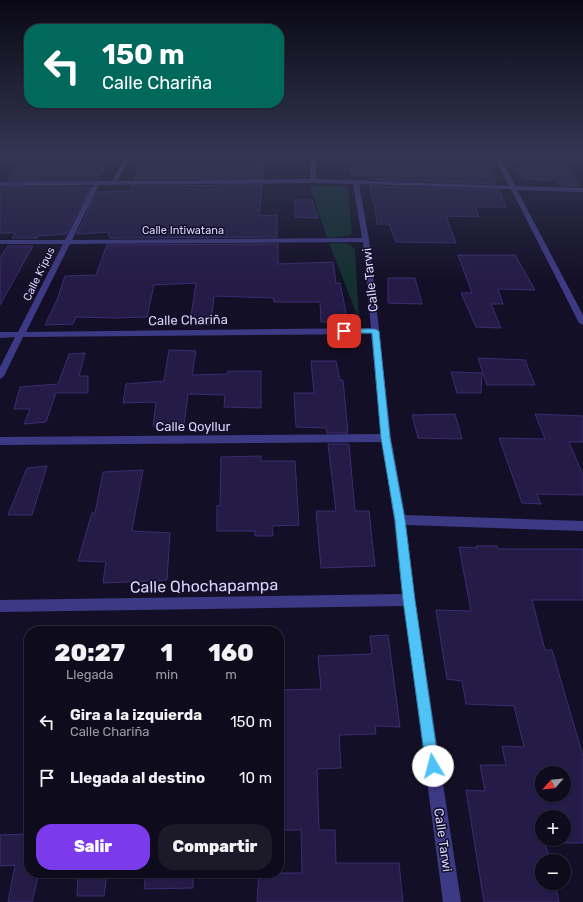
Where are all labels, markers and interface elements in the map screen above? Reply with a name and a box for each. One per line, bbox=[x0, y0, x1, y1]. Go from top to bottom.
text: 150 m bbox=[102, 38, 185, 71]
icon: left bbox=[36, 40, 88, 92]
text: Calle Chariña bbox=[102, 72, 212, 94]
street label: Calle Intiwatana bbox=[142, 224, 224, 237]
street label: Calle K'ipus bbox=[20, 245, 58, 303]
street label: Calle Tarwi bbox=[359, 247, 381, 313]
street label: Calle Chariña bbox=[148, 312, 228, 328]
pin bbox=[327, 314, 361, 348]
icon: arrive bbox=[333, 320, 355, 342]
street label: Calle Qoyllur bbox=[156, 419, 230, 434]
street label: Calle Qhochapampa bbox=[130, 575, 278, 597]
text: 20:27 bbox=[54, 639, 125, 667]
text: 1 bbox=[160, 639, 173, 667]
text: 160 bbox=[208, 639, 254, 667]
text: Llegada bbox=[66, 667, 114, 682]
text: min bbox=[155, 667, 178, 682]
text: m bbox=[225, 667, 237, 682]
text: Gira a la izquierda bbox=[70, 706, 202, 724]
icon: left bbox=[36, 711, 58, 733]
text: 150 m bbox=[230, 713, 272, 731]
text: Calle Chariña bbox=[70, 724, 150, 739]
position arrow bbox=[412, 745, 454, 787]
north arrow bbox=[535, 766, 571, 802]
map controls bbox=[535, 766, 571, 890]
icon: arrive bbox=[36, 767, 58, 789]
text: Llegada al destino bbox=[70, 769, 205, 787]
text: 10 m bbox=[239, 769, 272, 787]
street label: Calle Tarwi bbox=[431, 807, 455, 873]
button: + bbox=[535, 810, 571, 846]
button: Salir bbox=[36, 824, 150, 870]
button: Compartir bbox=[158, 824, 272, 870]
button: − bbox=[535, 854, 571, 890]

